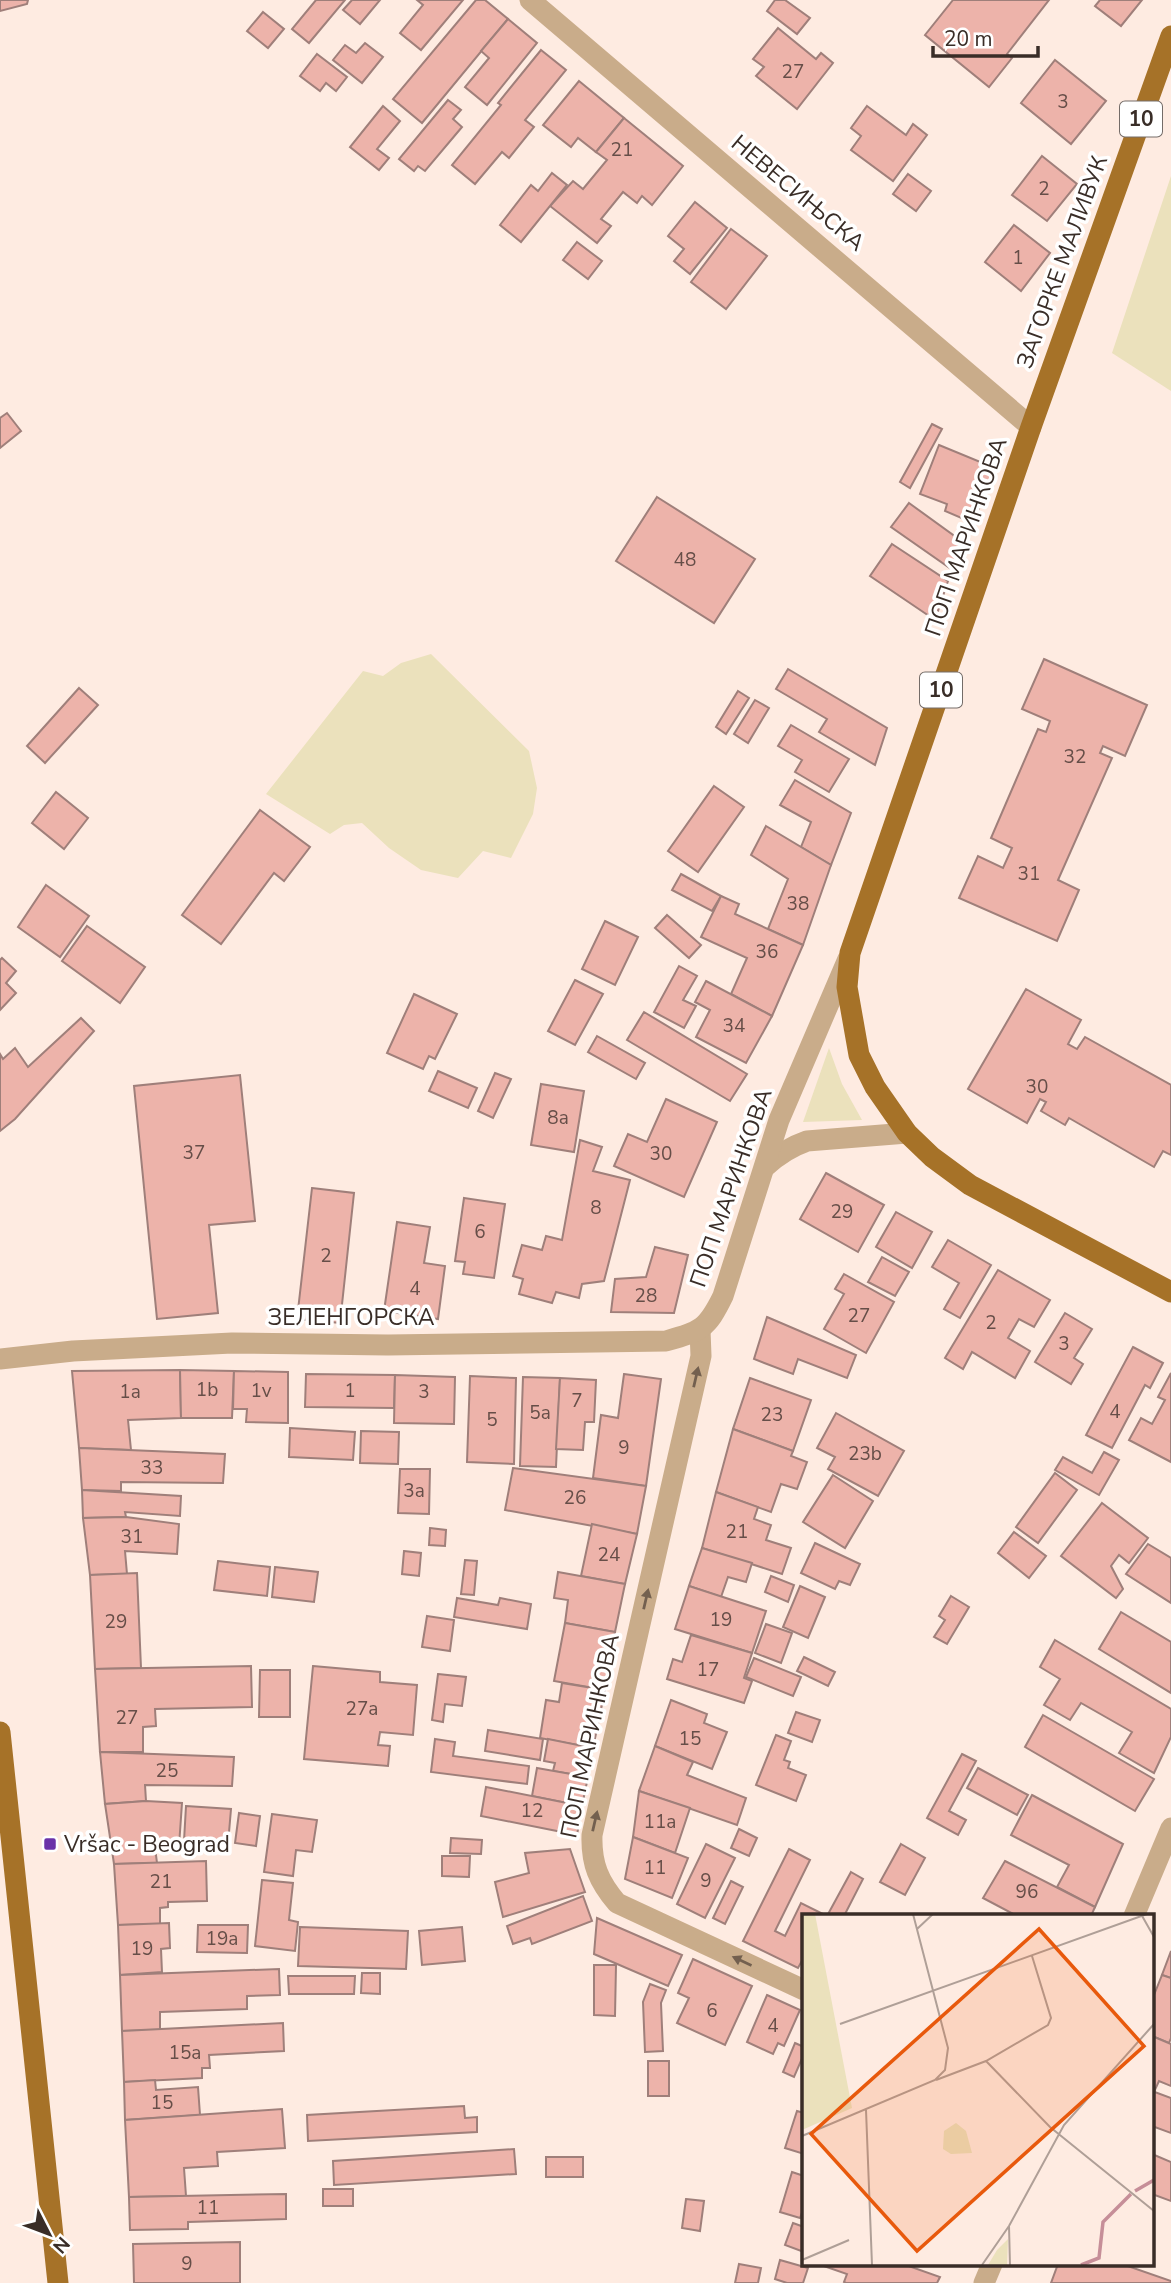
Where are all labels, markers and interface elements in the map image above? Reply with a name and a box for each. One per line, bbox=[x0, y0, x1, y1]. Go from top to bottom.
scale bar bbox=[933, 14, 1038, 58]
text: 20 m bbox=[944, 25, 993, 53]
house number: 27 bbox=[782, 59, 804, 85]
house number: 3 bbox=[1057, 89, 1069, 115]
road number: 10 bbox=[1120, 102, 1162, 136]
street label: НЕВЕСИЊСКА bbox=[725, 128, 872, 258]
house number: 21 bbox=[611, 137, 633, 163]
street label: ЗАГОРКЕ МАЛИВУК bbox=[1009, 151, 1115, 373]
house number: 2 bbox=[1038, 176, 1050, 202]
house number: 1 bbox=[1012, 245, 1024, 271]
street label: ПОП МАРИНКОВА bbox=[917, 433, 1015, 640]
house number: 48 bbox=[674, 547, 696, 573]
road number: 10 bbox=[920, 672, 962, 708]
house number: 32 bbox=[1064, 744, 1086, 770]
house number: 31 bbox=[1018, 861, 1040, 887]
house number: 38 bbox=[787, 891, 809, 917]
house number: 36 bbox=[756, 939, 778, 965]
house number: 34 bbox=[723, 1013, 745, 1039]
house number: 30 bbox=[1026, 1074, 1048, 1100]
street label: ПОП МАРИНКОВА bbox=[682, 1084, 780, 1291]
house number: 8a bbox=[547, 1105, 569, 1131]
house number: 37 bbox=[183, 1140, 205, 1166]
house number: 30 bbox=[650, 1141, 672, 1167]
house number: 8 bbox=[590, 1195, 602, 1221]
house number: 29 bbox=[831, 1199, 853, 1225]
house number: 6 bbox=[474, 1219, 486, 1245]
house number: 2 bbox=[320, 1243, 332, 1269]
house number: 4 bbox=[409, 1276, 421, 1302]
house number: 28 bbox=[635, 1283, 657, 1309]
street label: ЗЕЛЕНГОРСКА bbox=[268, 1302, 435, 1333]
house number: 27 bbox=[848, 1303, 870, 1329]
house number: 2 bbox=[985, 1310, 997, 1336]
house number: 3 bbox=[1058, 1331, 1070, 1357]
one-way arrow bbox=[691, 1366, 702, 1388]
house number: 1b bbox=[196, 1377, 218, 1403]
house number: 1v bbox=[250, 1378, 272, 1404]
house number: 1 bbox=[344, 1378, 356, 1404]
house number: 1a bbox=[119, 1379, 141, 1405]
house number: 3 bbox=[418, 1379, 430, 1405]
house number: 7 bbox=[571, 1388, 583, 1414]
house number: 4 bbox=[1109, 1399, 1121, 1425]
house number: 5a bbox=[529, 1400, 551, 1426]
house number: 23 bbox=[761, 1402, 783, 1428]
house number: 5 bbox=[486, 1407, 498, 1433]
house number: 9 bbox=[618, 1435, 630, 1461]
house number: 23b bbox=[848, 1441, 882, 1467]
house number: 33 bbox=[141, 1455, 163, 1481]
house number: 3a bbox=[403, 1478, 425, 1504]
house number: 26 bbox=[564, 1485, 586, 1511]
house number: 21 bbox=[726, 1519, 748, 1545]
house number: 31 bbox=[121, 1524, 143, 1550]
house number: 24 bbox=[598, 1542, 620, 1568]
one-way arrow bbox=[641, 1588, 652, 1610]
house number: 19 bbox=[710, 1607, 732, 1633]
house number: 29 bbox=[105, 1609, 127, 1635]
street label: ПОП МАРИНКОВА bbox=[553, 1631, 627, 1841]
house number: 17 bbox=[697, 1657, 719, 1683]
house number: 27a bbox=[346, 1696, 378, 1722]
house number: 27 bbox=[116, 1705, 138, 1731]
house number: 15 bbox=[679, 1726, 701, 1752]
house number: 25 bbox=[156, 1758, 178, 1784]
house number: 12 bbox=[521, 1798, 543, 1824]
house number: 11a bbox=[644, 1809, 676, 1835]
one-way arrow bbox=[590, 1810, 601, 1832]
place label: Vršac - Beograd bbox=[63, 1829, 230, 1860]
marker: Vršac - Beograd bbox=[42, 1836, 58, 1852]
house number: 11 bbox=[644, 1855, 666, 1881]
house number: 9 bbox=[700, 1868, 712, 1894]
house number: 21 bbox=[150, 1869, 172, 1895]
house number: 96 bbox=[1016, 1879, 1038, 1905]
inset map bbox=[802, 1914, 1154, 2266]
house number: 19a bbox=[206, 1926, 238, 1952]
house number: 19 bbox=[131, 1936, 153, 1962]
one-way arrow bbox=[731, 1955, 752, 1966]
house number: 6 bbox=[706, 1998, 718, 2024]
house number: 4 bbox=[767, 2013, 779, 2039]
house number: 15a bbox=[169, 2040, 201, 2066]
house number: 15 bbox=[151, 2090, 173, 2116]
house number: 11 bbox=[197, 2195, 219, 2221]
north arrow bbox=[14, 2199, 84, 2269]
text: N bbox=[46, 2231, 75, 2259]
house number: 9 bbox=[181, 2251, 193, 2277]

